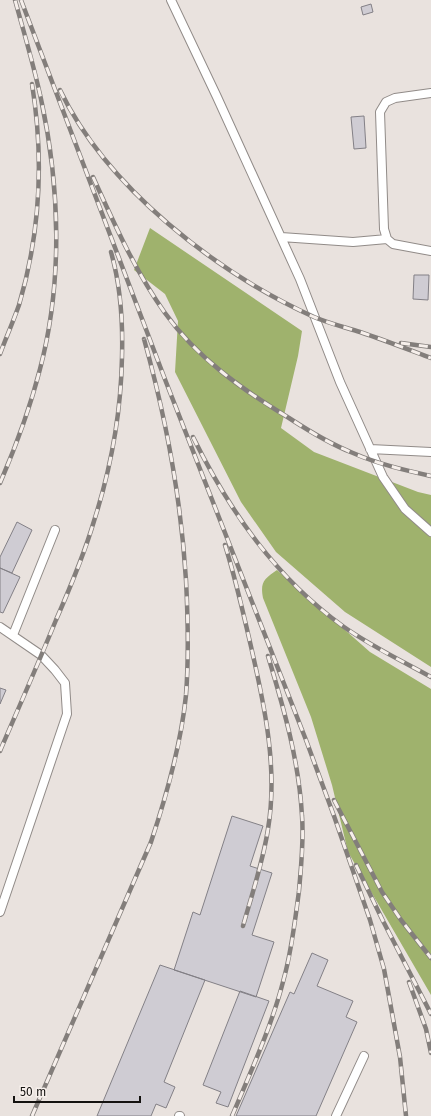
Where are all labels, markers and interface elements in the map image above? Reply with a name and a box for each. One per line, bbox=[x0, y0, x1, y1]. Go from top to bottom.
scale bar bbox=[14, 1078, 140, 1104]
text: 50 m bbox=[20, 1085, 46, 1099]

